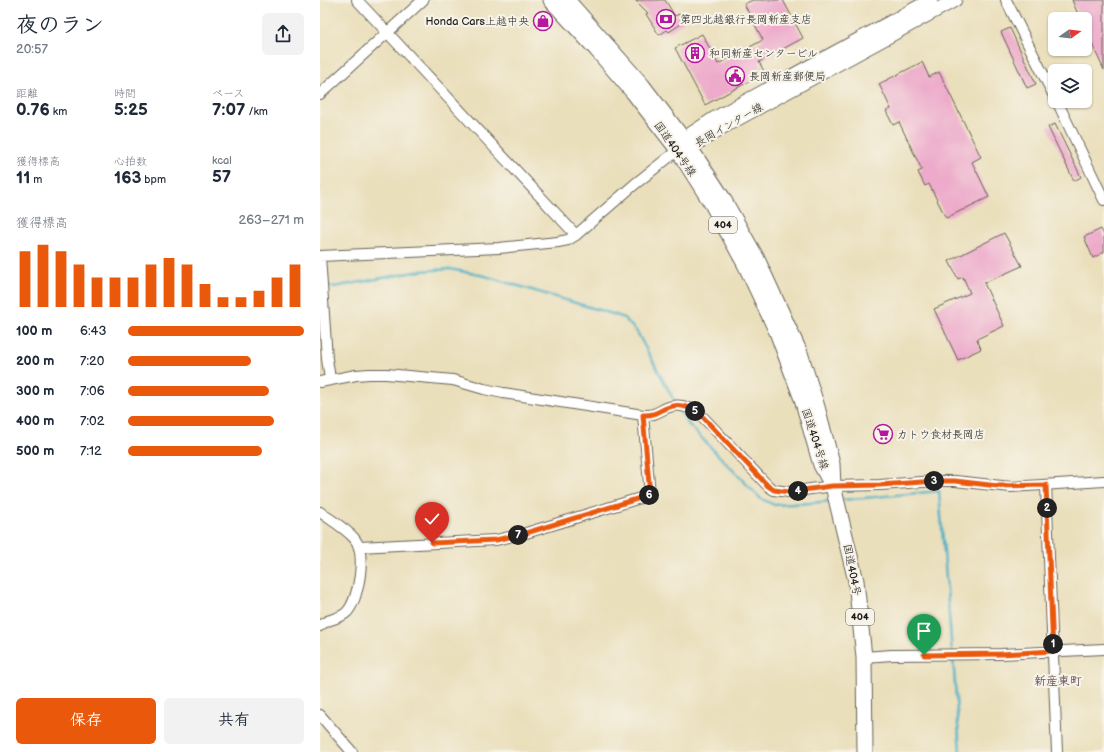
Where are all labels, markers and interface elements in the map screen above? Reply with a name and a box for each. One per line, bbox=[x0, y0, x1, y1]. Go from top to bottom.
bank icon: 第四北越銀行長岡新産支店 bbox=[655, 8, 677, 30]
shop icon: Honda Cars上越中央 bbox=[532, 10, 554, 32]
text: 夜のラン bbox=[16, 12, 104, 39]
north arrow bbox=[1048, 12, 1092, 56]
map controls bbox=[1048, 12, 1092, 108]
button: share bbox=[262, 13, 304, 55]
place label: 第四北越銀行長岡新産支店 bbox=[680, 13, 812, 26]
place label: Honda Cars上越中央 bbox=[426, 15, 529, 28]
text: 20:57 bbox=[16, 41, 48, 57]
building icon: 和同新産センタービル bbox=[684, 42, 706, 64]
place label: 和同新産センタービル bbox=[709, 47, 818, 60]
button: layers bbox=[1048, 64, 1092, 108]
public building icon: 長岡新産郵便局 bbox=[724, 65, 746, 87]
place label: 長岡新産郵便局 bbox=[749, 70, 826, 83]
text: 距離 bbox=[16, 87, 38, 100]
text: 時間 bbox=[114, 87, 136, 100]
text: ペース bbox=[212, 87, 244, 100]
text: 0.76 bbox=[16, 100, 50, 120]
text: 5:25 bbox=[114, 100, 148, 120]
text: 7:07 bbox=[212, 100, 245, 120]
street label: 長岡インター線 bbox=[693, 100, 765, 150]
text: km bbox=[50, 105, 67, 118]
text: /km bbox=[245, 105, 268, 118]
street label: 国道404号線 bbox=[651, 119, 699, 179]
text: kcal bbox=[212, 154, 232, 167]
text: 獲得標高 bbox=[16, 155, 60, 168]
text: 心拍数 bbox=[114, 155, 147, 168]
text: 57 bbox=[212, 167, 231, 187]
text: 11 bbox=[16, 168, 30, 188]
text: 163 bbox=[114, 168, 141, 188]
text: m bbox=[30, 173, 42, 186]
text: bpm bbox=[141, 173, 166, 186]
text: 263–271 m bbox=[238, 212, 304, 228]
text: 獲得標高 bbox=[16, 215, 68, 231]
road number: 404 bbox=[709, 217, 737, 233]
text: 100 m bbox=[16, 323, 52, 339]
text: 6:43 bbox=[80, 323, 107, 339]
text: 200 m bbox=[16, 353, 54, 369]
text: 7:20 bbox=[80, 353, 104, 369]
text: 300 m bbox=[16, 383, 54, 399]
text: 7:06 bbox=[80, 383, 105, 399]
pin: 5 bbox=[685, 401, 705, 421]
text: 5 bbox=[692, 404, 698, 417]
street label: 国道404号線 bbox=[799, 407, 831, 471]
text: 400 m bbox=[16, 413, 54, 429]
text: 7:02 bbox=[80, 413, 104, 429]
supermarket icon: カトウ食材長岡店 bbox=[872, 423, 894, 445]
place label: カトウ食材長岡店 bbox=[897, 428, 985, 441]
text: 500 m bbox=[16, 443, 54, 459]
text: 7:12 bbox=[80, 443, 102, 459]
pin: 3 bbox=[924, 471, 944, 491]
text: 3 bbox=[931, 474, 937, 487]
pin: 4 bbox=[788, 481, 808, 501]
text: 4 bbox=[795, 484, 801, 497]
pin: 6 bbox=[639, 485, 659, 505]
text: 6 bbox=[646, 488, 652, 501]
pin: 2 bbox=[1037, 498, 1057, 518]
text: 2 bbox=[1044, 501, 1050, 514]
pin bbox=[415, 502, 449, 543]
icon: check bbox=[421, 508, 443, 530]
pin: 7 bbox=[508, 525, 528, 545]
text: 7 bbox=[515, 528, 521, 541]
street label: 国道404号 bbox=[841, 543, 863, 597]
road number: 404 bbox=[846, 609, 874, 625]
pin bbox=[907, 614, 941, 655]
icon: arrive bbox=[913, 620, 935, 642]
pin: 1 bbox=[1043, 634, 1063, 654]
text: 1 bbox=[1051, 637, 1055, 650]
district label: 新産東町 bbox=[1034, 674, 1082, 689]
button: 保存 bbox=[16, 698, 156, 744]
button: 共有 bbox=[164, 698, 304, 744]

